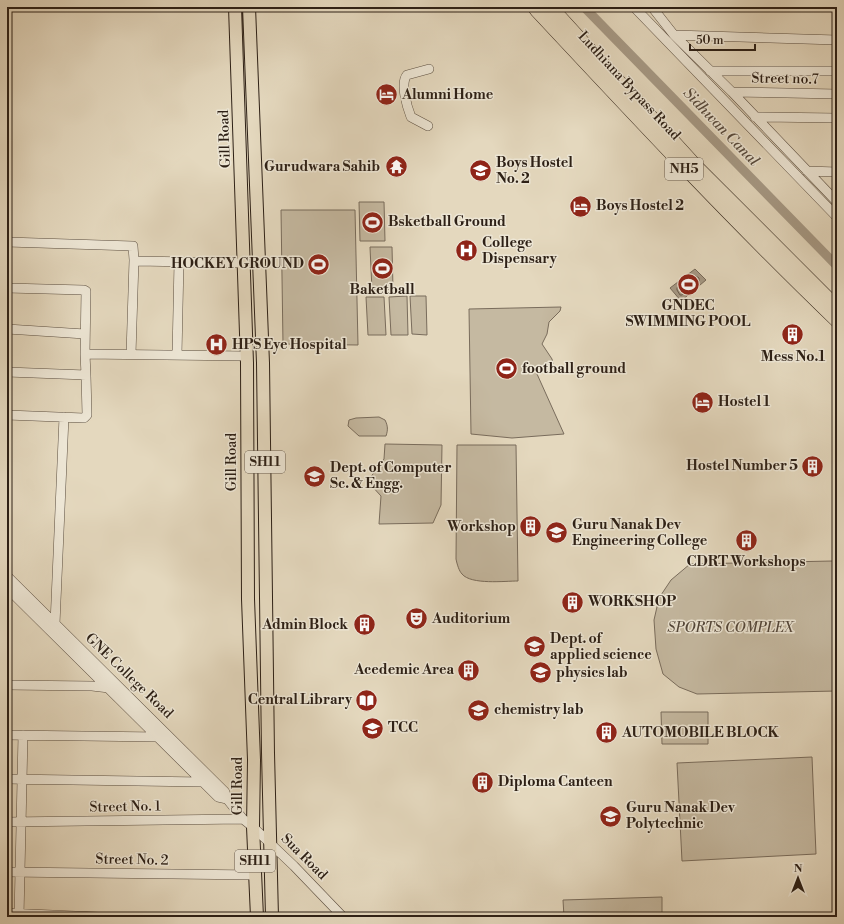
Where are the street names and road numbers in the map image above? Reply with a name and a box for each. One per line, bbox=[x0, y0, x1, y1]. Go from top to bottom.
street label: Ludhiana Bypass Road bbox=[574, 28, 684, 144]
street label: Street no.7 bbox=[751, 69, 819, 89]
street label: Gill Road bbox=[215, 109, 235, 169]
road number: NH5 bbox=[665, 158, 703, 180]
street label: Gill Road bbox=[223, 433, 241, 491]
road number: SH11 bbox=[245, 451, 285, 473]
street label: GNE College Road bbox=[81, 629, 177, 723]
street label: Gill Road bbox=[229, 757, 247, 815]
street label: Street No. 1 bbox=[89, 797, 161, 817]
street label: Sua Road bbox=[277, 830, 331, 884]
street label: Street No. 2 bbox=[95, 850, 169, 870]
road number: SH11 bbox=[235, 850, 275, 872]

